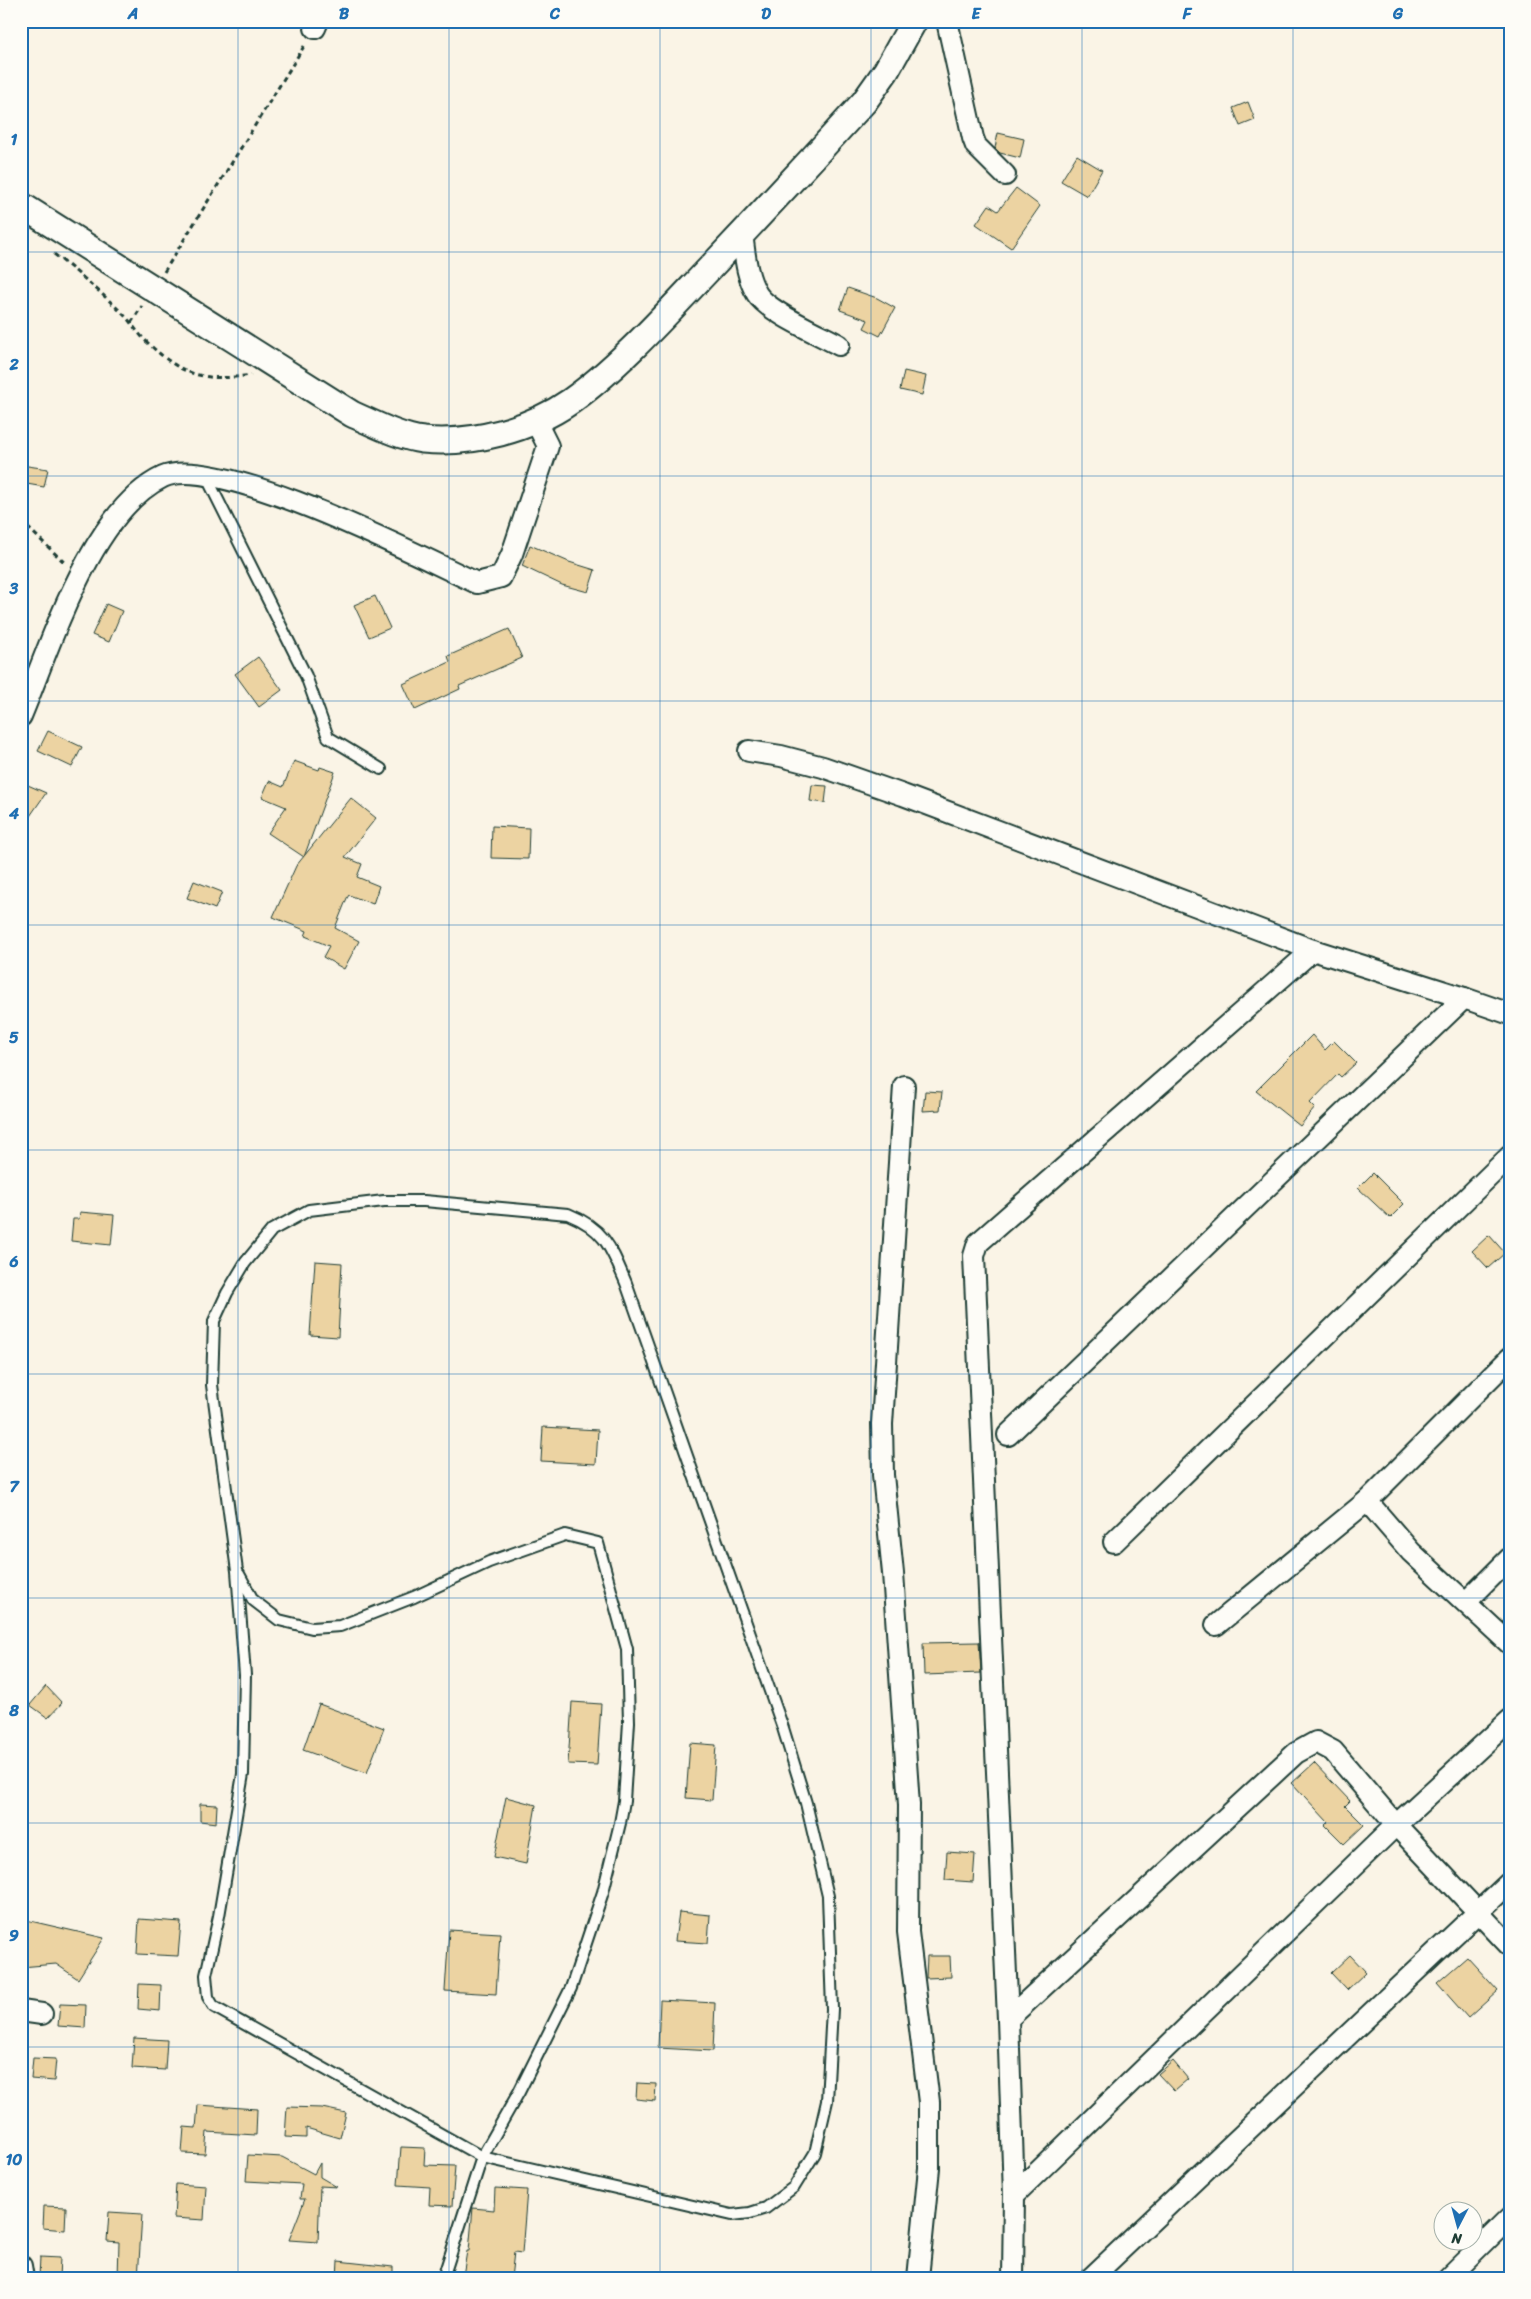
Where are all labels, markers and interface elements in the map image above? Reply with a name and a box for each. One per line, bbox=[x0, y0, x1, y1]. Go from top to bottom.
text: A bbox=[127, 0, 138, 28]
text: B bbox=[339, 0, 350, 28]
text: C bbox=[549, 0, 561, 28]
text: D bbox=[761, 0, 771, 28]
text: E bbox=[972, 0, 982, 28]
text: F bbox=[1182, 0, 1193, 28]
text: G bbox=[1392, 0, 1404, 28]
text: 1 bbox=[11, 125, 18, 154]
text: 2 bbox=[8, 350, 19, 379]
text: 3 bbox=[9, 574, 19, 603]
text: 4 bbox=[8, 799, 19, 828]
text: 5 bbox=[9, 1023, 19, 1052]
text: 6 bbox=[8, 1247, 19, 1276]
text: 7 bbox=[9, 1472, 20, 1501]
text: 8 bbox=[8, 1696, 19, 1725]
text: 9 bbox=[9, 1921, 19, 1950]
text: 10 bbox=[6, 2145, 22, 2174]
north arrow bbox=[1434, 2202, 1484, 2252]
text: N bbox=[1450, 2225, 1464, 2251]

